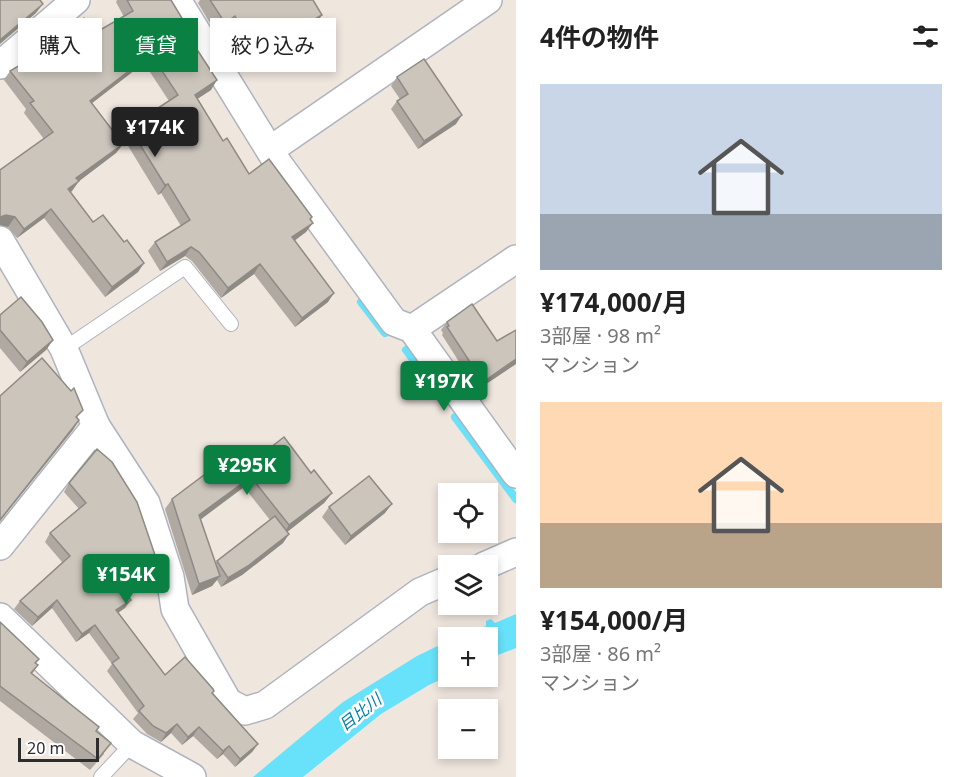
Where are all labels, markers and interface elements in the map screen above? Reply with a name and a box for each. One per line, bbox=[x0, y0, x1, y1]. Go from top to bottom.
chip: 購入 bbox=[18, 18, 102, 72]
chip: 賃貸 bbox=[114, 18, 198, 72]
chip: 絞り込み bbox=[210, 18, 336, 72]
text: 4件の物件 bbox=[540, 19, 659, 55]
icon: filters bbox=[909, 20, 942, 53]
pin: ¥174K bbox=[113, 107, 197, 158]
text: ¥174K bbox=[125, 113, 185, 140]
icon: home bbox=[687, 123, 795, 231]
text: ¥174,000/月 bbox=[540, 284, 688, 320]
text: 3部屋 · 98 m² bbox=[540, 322, 661, 349]
text: マンション bbox=[540, 351, 640, 378]
pin: ¥197K bbox=[402, 361, 486, 412]
text: ¥197K bbox=[414, 367, 474, 394]
icon: home bbox=[687, 441, 795, 549]
pin: ¥295K bbox=[205, 445, 289, 496]
text: ¥295K bbox=[217, 451, 277, 478]
map controls bbox=[438, 483, 498, 759]
button: locate bbox=[438, 483, 498, 543]
pin: ¥154K bbox=[84, 554, 168, 605]
button: layers bbox=[438, 555, 498, 615]
text: ¥154K bbox=[96, 560, 156, 587]
text: ¥154,000/月 bbox=[540, 602, 688, 638]
button: + bbox=[438, 627, 498, 687]
text: 3部屋 · 86 m² bbox=[540, 640, 661, 667]
text: マンション bbox=[540, 669, 640, 696]
water label: 目比川 bbox=[334, 687, 387, 735]
button: − bbox=[438, 699, 498, 759]
scale bar bbox=[18, 735, 99, 762]
text: 20 m bbox=[27, 737, 64, 759]

